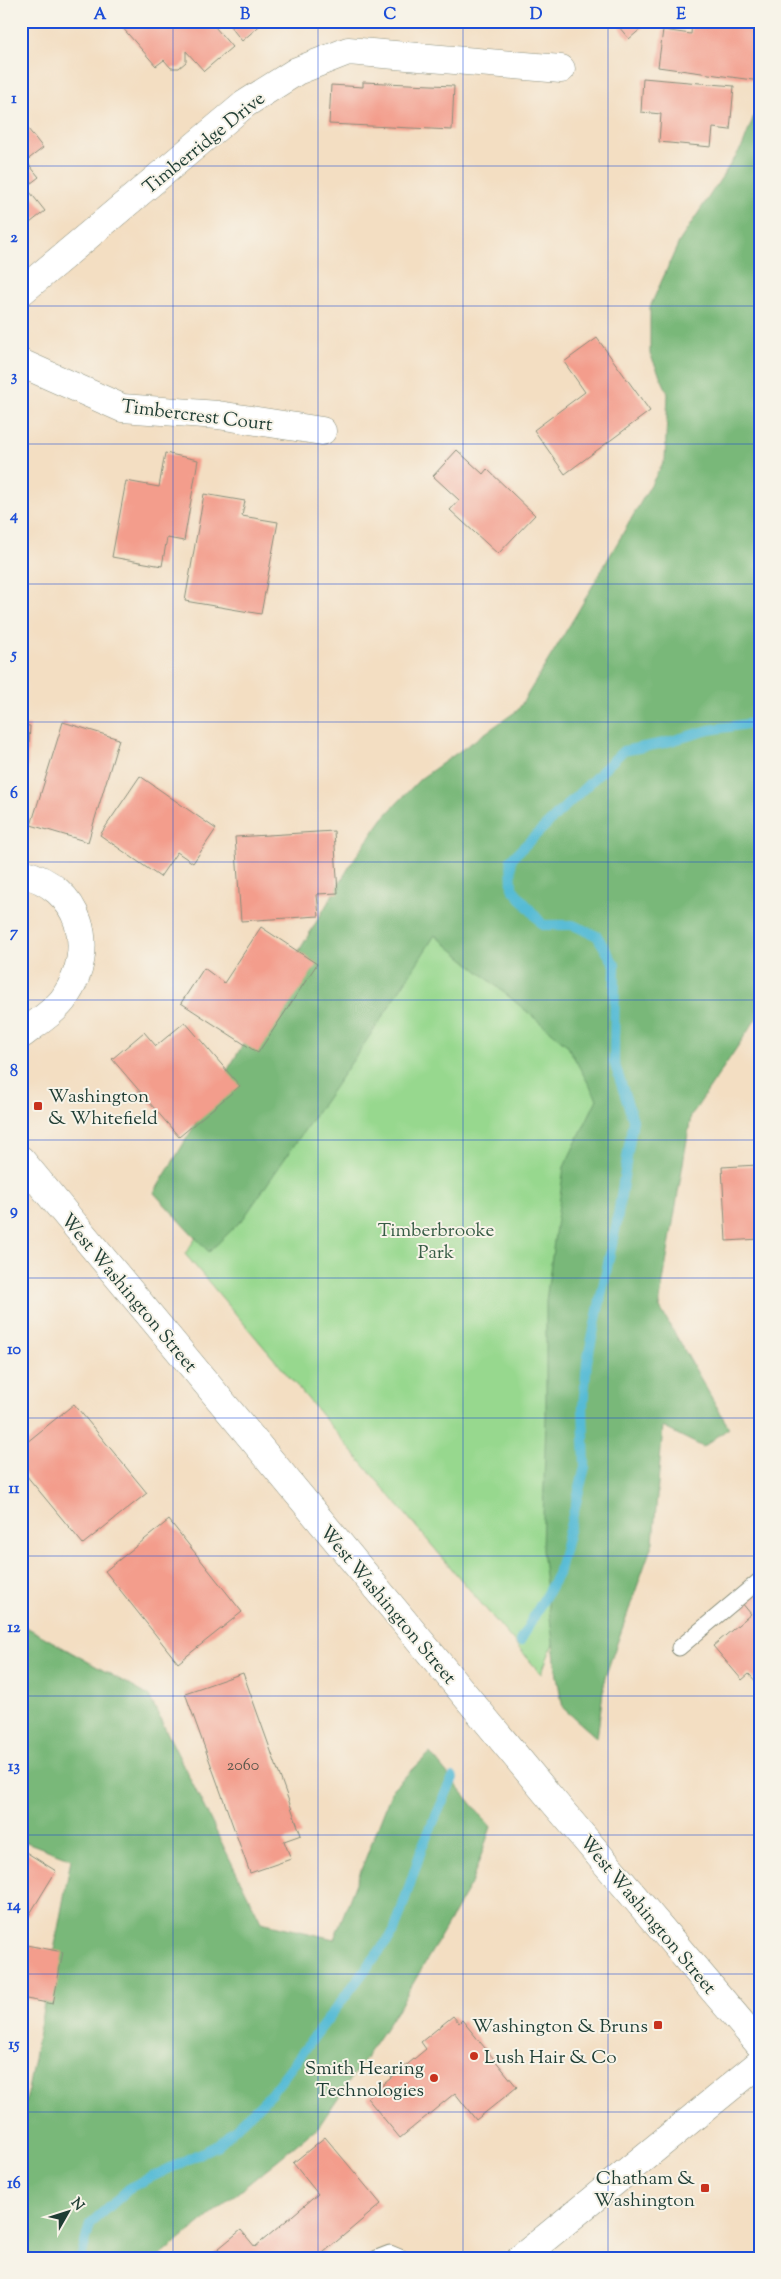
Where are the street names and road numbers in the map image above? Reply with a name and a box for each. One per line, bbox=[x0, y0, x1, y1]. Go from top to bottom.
street label: Timberridge Drive bbox=[138, 86, 272, 202]
street label: Timbercrest Court bbox=[120, 394, 274, 439]
street label: West Washington Street bbox=[53, 1208, 203, 1379]
street label: West Washington Street bbox=[312, 1520, 462, 1691]
street label: West Washington Street bbox=[572, 1830, 722, 2001]

